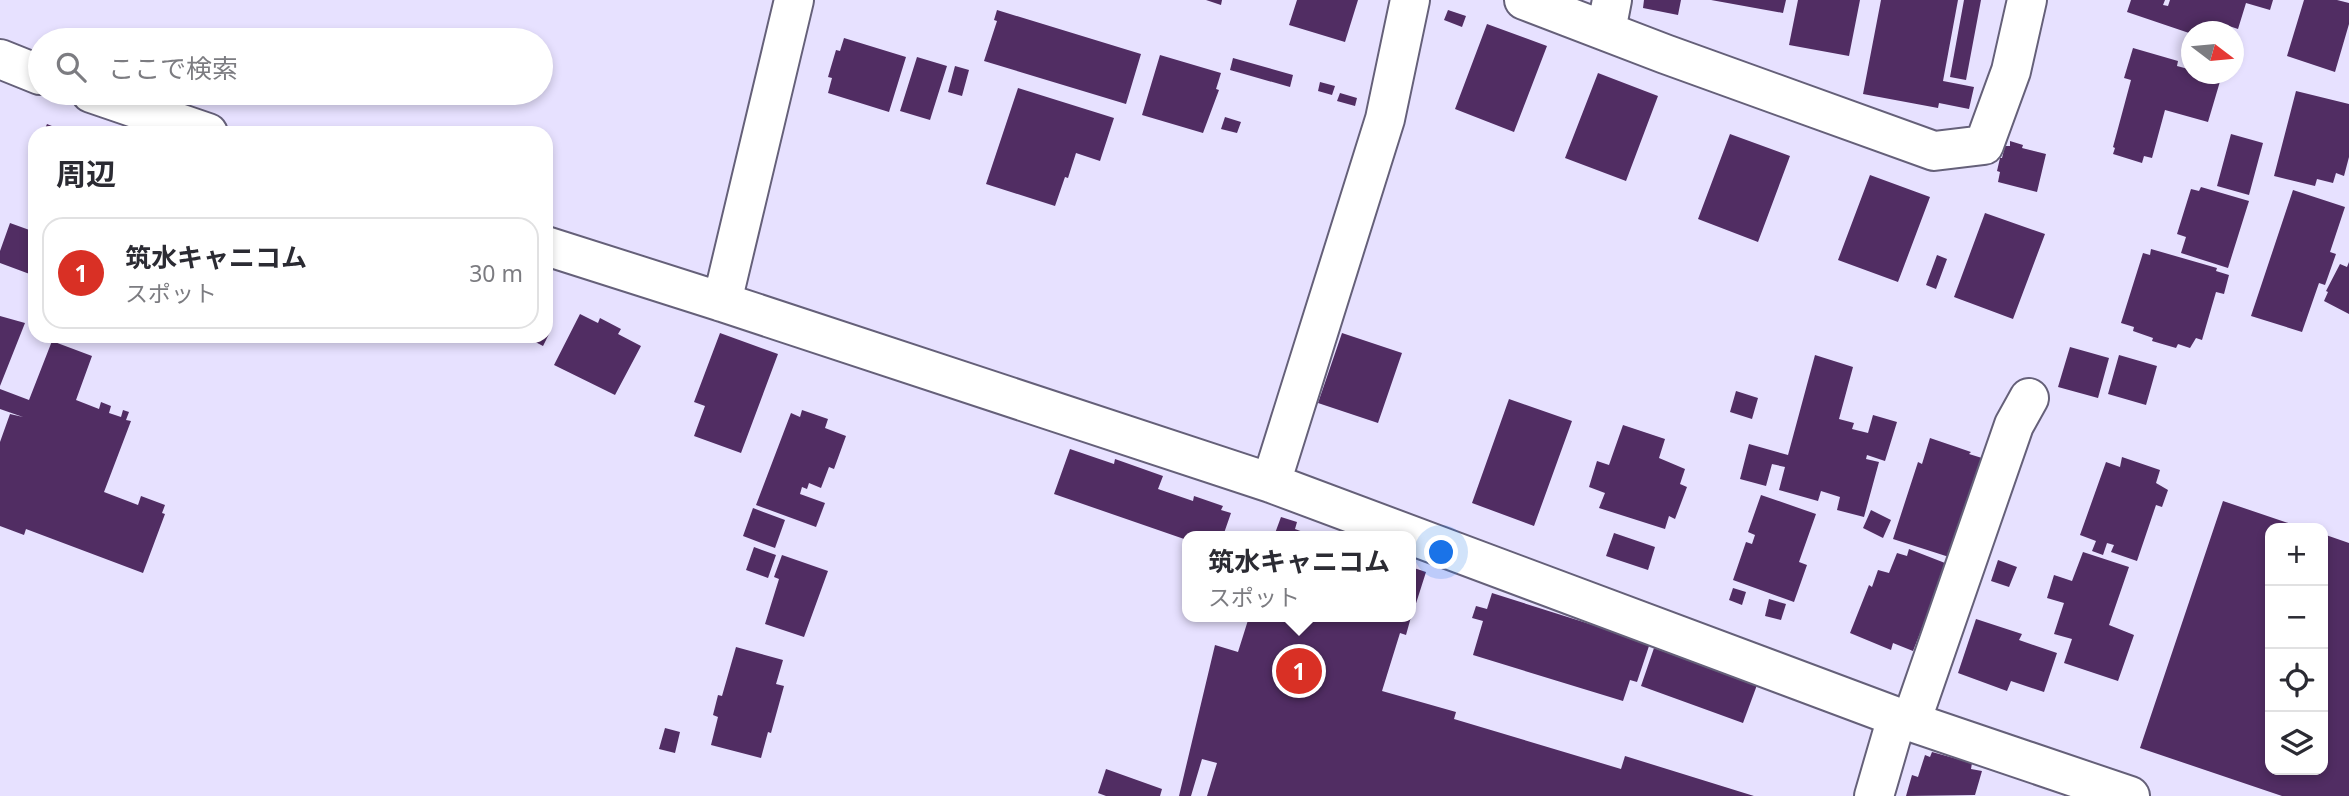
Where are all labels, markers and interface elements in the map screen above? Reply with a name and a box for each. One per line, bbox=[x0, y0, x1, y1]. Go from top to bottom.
north arrow bbox=[2181, 21, 2244, 84]
search box bbox=[28, 28, 553, 105]
icon: search bbox=[52, 48, 90, 86]
text: ここで検索 bbox=[108, 50, 238, 86]
text: 周辺 bbox=[56, 153, 116, 194]
text: 筑水キャニコム bbox=[125, 239, 307, 275]
text: 1 bbox=[74, 257, 88, 289]
text: 30 m bbox=[469, 257, 523, 289]
text: スポット bbox=[125, 277, 217, 309]
map controls bbox=[2265, 523, 2328, 775]
button: + bbox=[2265, 523, 2328, 586]
popup bbox=[1182, 531, 1416, 622]
your location bbox=[1424, 535, 1458, 569]
text: 筑水キャニコム bbox=[1208, 543, 1390, 579]
text: スポット bbox=[1208, 581, 1300, 613]
button: − bbox=[2265, 586, 2328, 649]
pin: 1 bbox=[1276, 645, 1322, 697]
button: locate bbox=[2265, 649, 2328, 712]
button: layers bbox=[2265, 712, 2328, 775]

